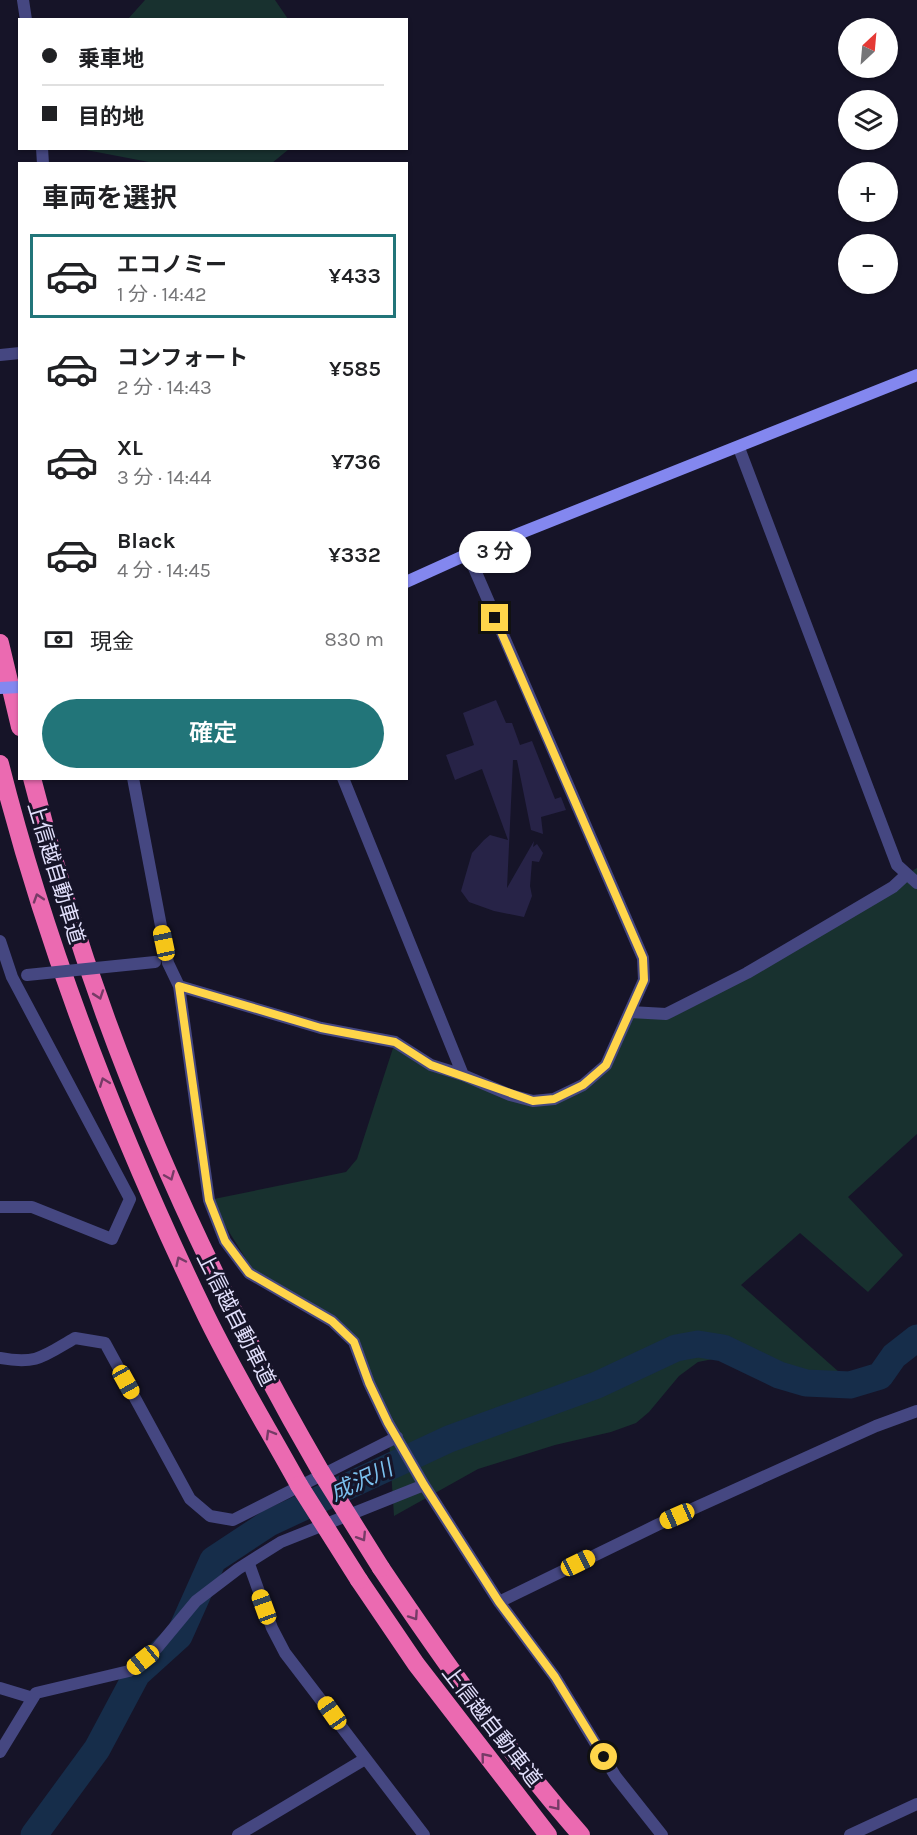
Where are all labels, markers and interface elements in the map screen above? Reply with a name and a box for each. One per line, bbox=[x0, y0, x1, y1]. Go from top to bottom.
north arrow bbox=[838, 18, 898, 78]
map controls bbox=[838, 18, 898, 294]
text: 乗車地 bbox=[78, 46, 144, 72]
button: layers bbox=[838, 90, 898, 150]
text: 目的地 bbox=[78, 104, 144, 130]
button: + bbox=[838, 162, 898, 222]
text: 車両を選択 bbox=[42, 182, 177, 214]
button: − bbox=[838, 234, 898, 294]
icon: car bbox=[45, 249, 99, 303]
text: エコノミー bbox=[117, 252, 227, 278]
text: ¥433 bbox=[328, 263, 381, 289]
text: 1 分 · 14:42 bbox=[117, 283, 207, 306]
icon: car bbox=[45, 342, 99, 396]
text: コンフォート bbox=[117, 345, 248, 371]
text: ¥585 bbox=[329, 356, 381, 382]
text: 2 分 · 14:43 bbox=[117, 376, 212, 399]
icon: car bbox=[45, 435, 99, 489]
text: XL bbox=[117, 435, 143, 461]
text: ¥736 bbox=[331, 449, 381, 475]
text: 3 分 · 14:44 bbox=[117, 466, 211, 489]
icon: car bbox=[45, 528, 99, 582]
text: Black bbox=[117, 528, 176, 554]
callout: 3 分 bbox=[459, 531, 531, 573]
text: 3 分 bbox=[476, 540, 514, 563]
text: ¥332 bbox=[328, 542, 381, 568]
text: 4 分 · 14:45 bbox=[117, 559, 211, 582]
route end bbox=[481, 604, 508, 631]
icon: cash bbox=[42, 623, 75, 656]
text: 830 m bbox=[325, 628, 384, 651]
text: 現金 bbox=[90, 629, 134, 655]
button: 確定 bbox=[42, 699, 384, 768]
street label: 上信越自動車道 bbox=[23, 799, 89, 947]
one-way arrow bbox=[33, 893, 45, 904]
car bbox=[151, 924, 177, 962]
one-way arrow bbox=[92, 989, 105, 1000]
one-way arrow bbox=[99, 1077, 111, 1088]
one-way arrow bbox=[163, 1170, 175, 1181]
street label: 上信越自動車道 bbox=[192, 1248, 280, 1390]
one-way arrow bbox=[176, 1256, 188, 1267]
car bbox=[109, 1362, 143, 1402]
one-way arrow bbox=[266, 1430, 278, 1440]
water label: 成沢川 bbox=[326, 1454, 399, 1507]
car bbox=[657, 1500, 697, 1532]
one-way arrow bbox=[355, 1531, 366, 1542]
car bbox=[558, 1547, 598, 1579]
car bbox=[249, 1587, 279, 1627]
one-way arrow bbox=[407, 1609, 418, 1620]
car bbox=[123, 1642, 163, 1678]
street label: 上信越自動車道 bbox=[437, 1661, 547, 1791]
car bbox=[314, 1693, 350, 1733]
route start bbox=[590, 1743, 617, 1770]
one-way arrow bbox=[482, 1753, 493, 1764]
one-way arrow bbox=[548, 1799, 559, 1810]

